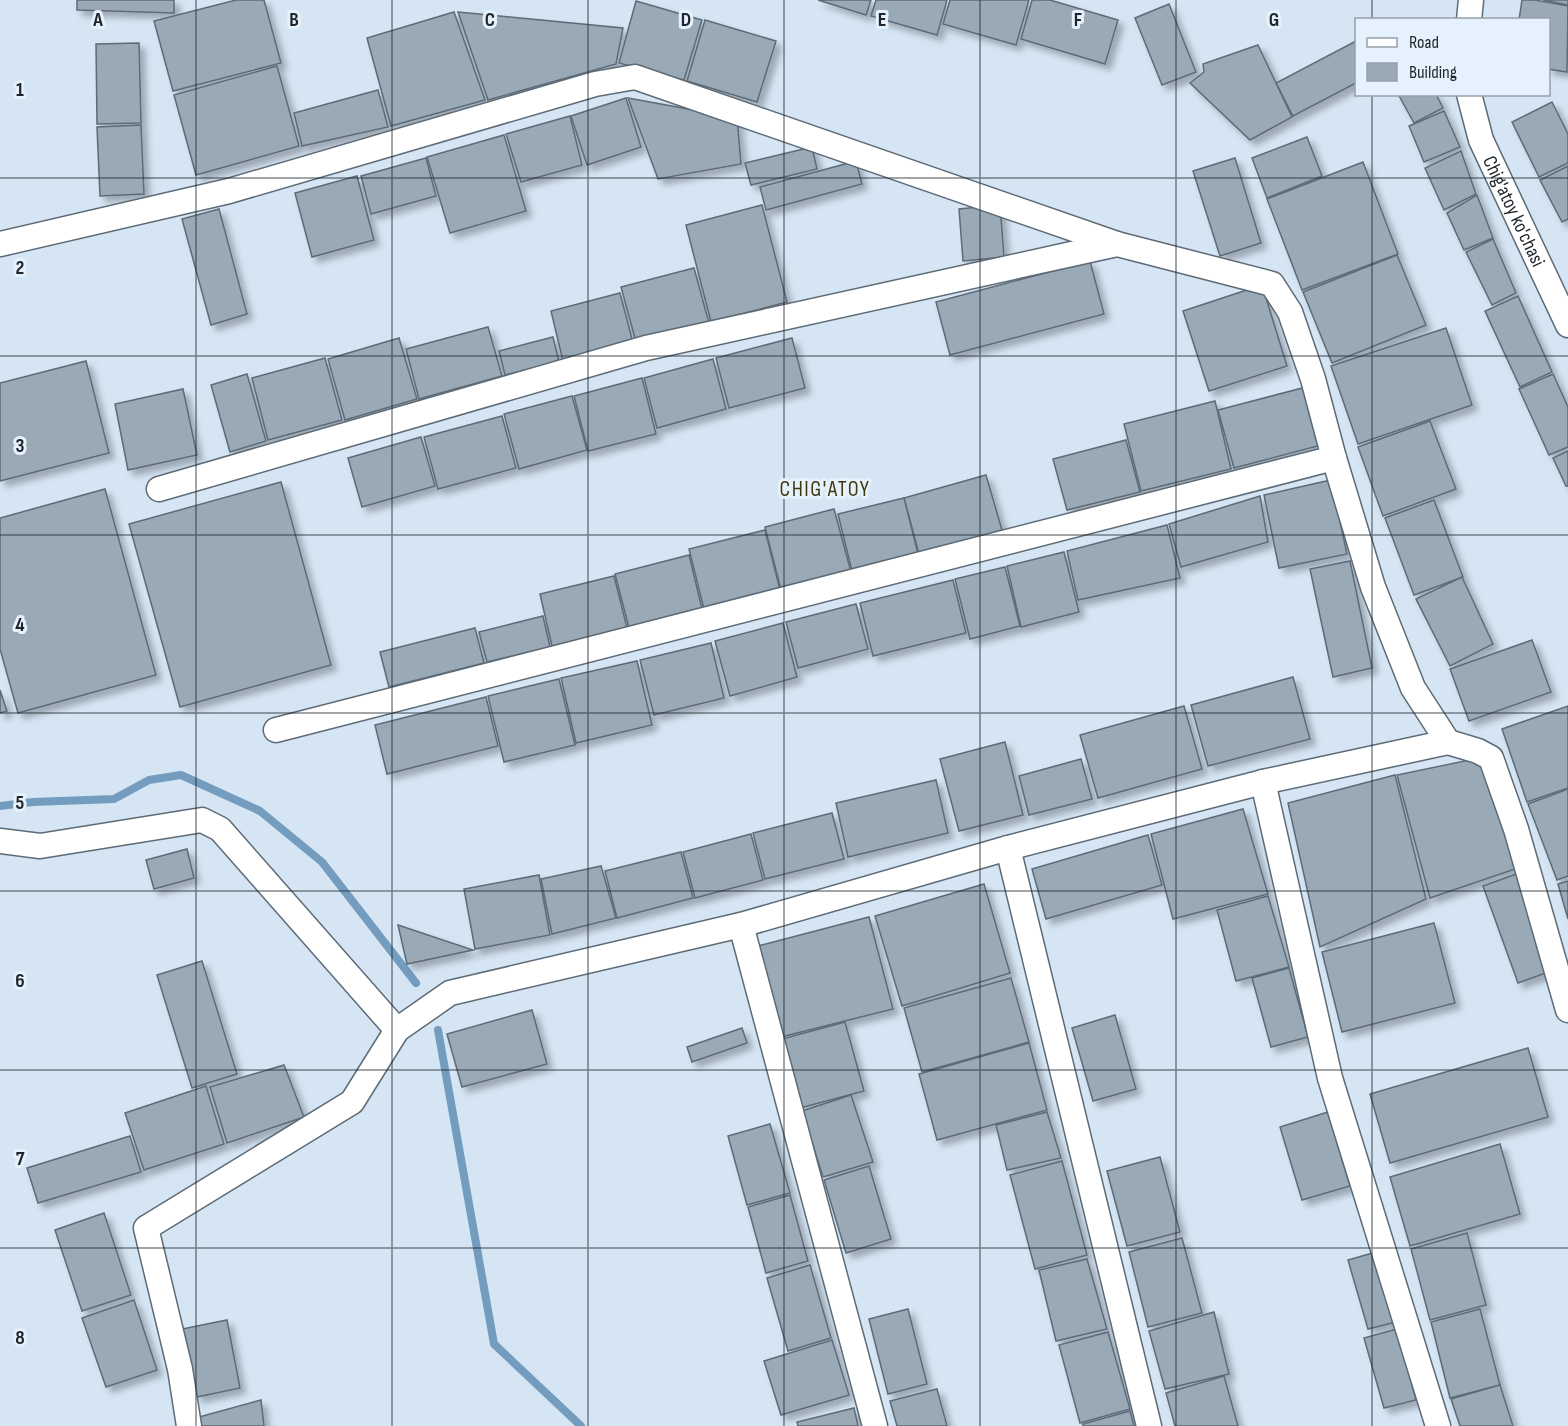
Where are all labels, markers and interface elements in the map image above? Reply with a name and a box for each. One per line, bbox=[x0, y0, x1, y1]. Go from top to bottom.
text: A bbox=[92, 8, 103, 32]
text: B bbox=[289, 8, 299, 32]
text: C bbox=[485, 8, 495, 32]
text: D bbox=[681, 8, 691, 32]
text: E bbox=[878, 8, 886, 32]
text: F bbox=[1074, 8, 1082, 32]
text: G bbox=[1269, 8, 1279, 32]
legend bbox=[1355, 18, 1550, 96]
text: Road bbox=[1409, 32, 1439, 53]
text: Building bbox=[1409, 62, 1457, 83]
text: 1 bbox=[16, 78, 24, 102]
street label: Chig'atoy ko'chasi bbox=[1477, 152, 1550, 271]
text: 2 bbox=[16, 256, 24, 280]
text: 3 bbox=[16, 434, 25, 458]
district label: CHIG'ATOY bbox=[780, 476, 870, 503]
text: 4 bbox=[15, 613, 25, 637]
text: 5 bbox=[16, 791, 25, 815]
text: 6 bbox=[15, 969, 25, 993]
text: 7 bbox=[16, 1147, 25, 1171]
text: 8 bbox=[15, 1326, 25, 1350]

